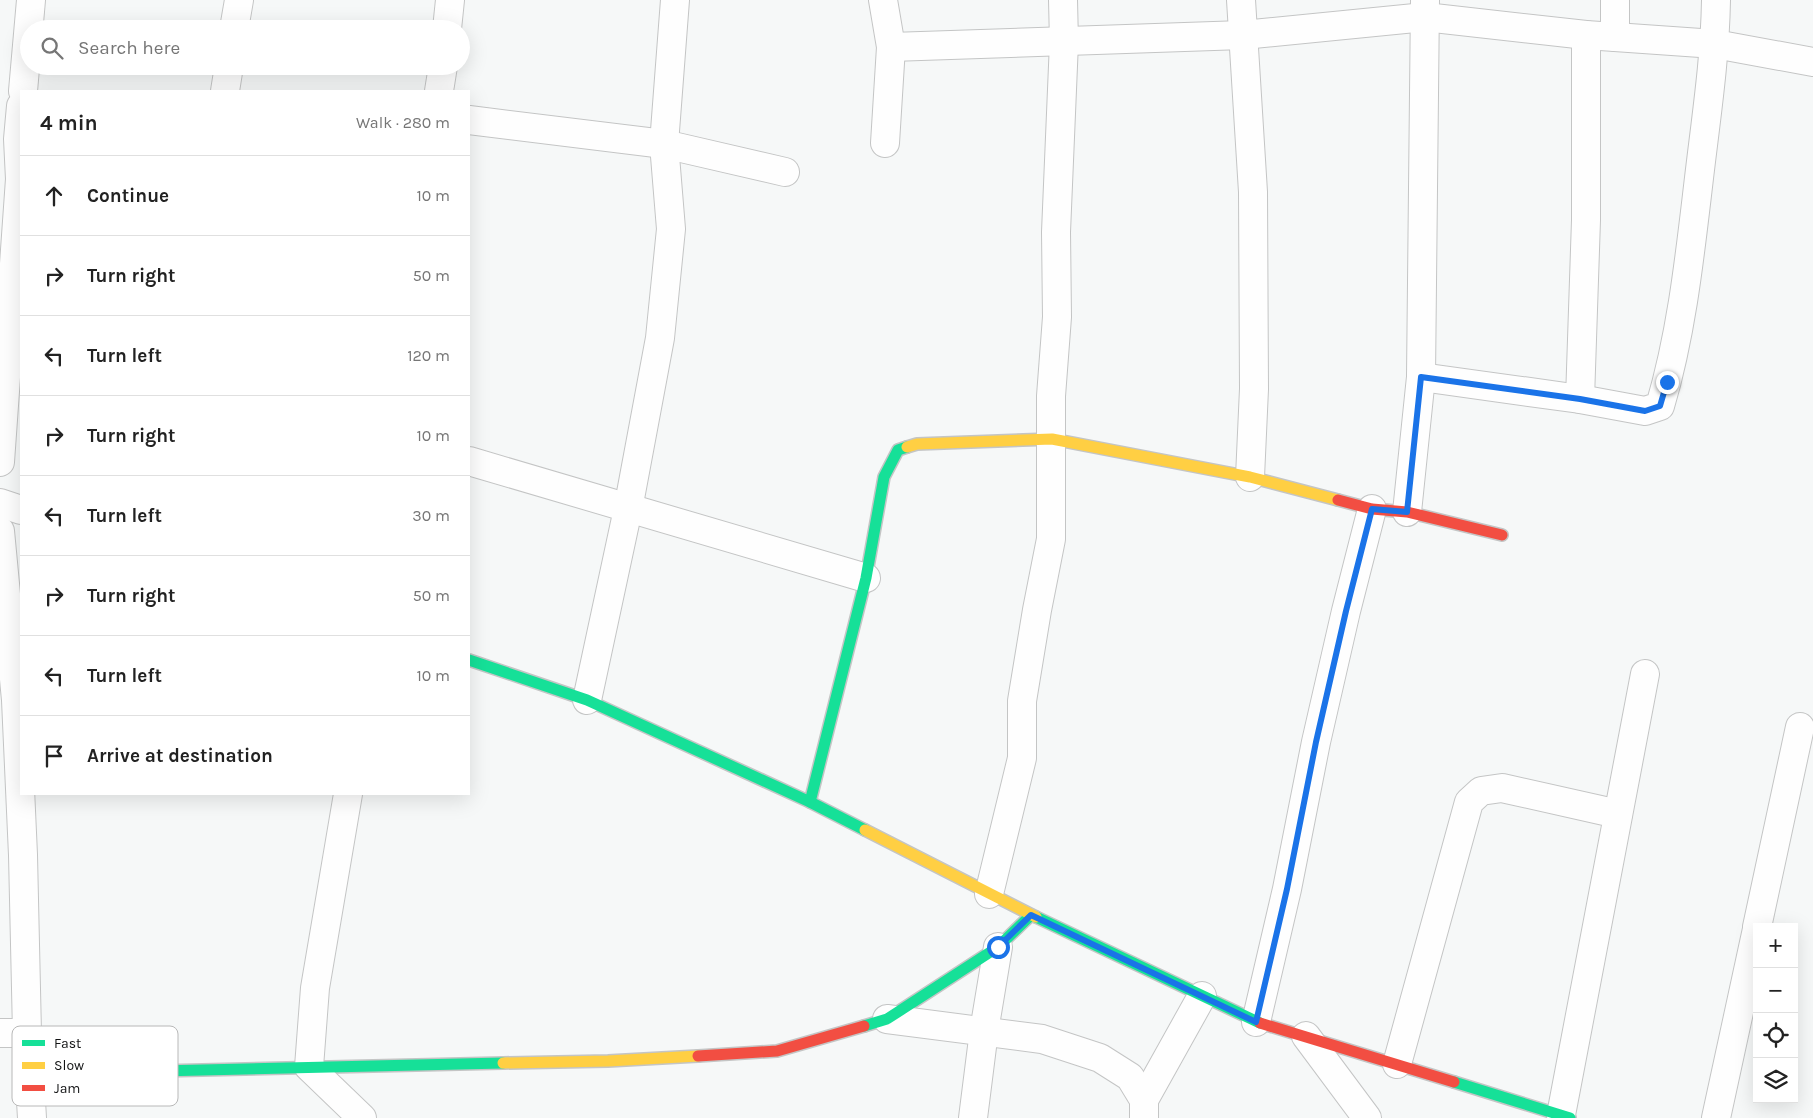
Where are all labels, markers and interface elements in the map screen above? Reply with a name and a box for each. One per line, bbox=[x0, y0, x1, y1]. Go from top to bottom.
search box bbox=[20, 20, 470, 75]
icon: search bbox=[38, 34, 66, 62]
text: Search here bbox=[78, 37, 180, 59]
text: 4 min bbox=[40, 111, 98, 135]
text: Walk · 280 m bbox=[356, 113, 450, 132]
icon: ahead bbox=[40, 182, 68, 210]
text: Continue bbox=[87, 185, 169, 207]
text: 10 m bbox=[416, 186, 450, 205]
icon: right bbox=[40, 262, 68, 290]
text: Turn right bbox=[87, 265, 176, 287]
text: 50 m bbox=[413, 266, 450, 285]
icon: left bbox=[40, 342, 68, 370]
text: Turn left bbox=[87, 345, 162, 367]
text: 120 m bbox=[407, 346, 450, 365]
route end bbox=[1656, 371, 1679, 394]
icon: right bbox=[40, 422, 68, 450]
text: Turn right bbox=[87, 425, 176, 447]
text: 10 m bbox=[416, 426, 450, 445]
icon: left bbox=[40, 502, 68, 530]
text: Turn left bbox=[87, 505, 162, 527]
text: 30 m bbox=[412, 506, 450, 525]
icon: right bbox=[40, 582, 68, 610]
text: Turn right bbox=[87, 585, 176, 607]
text: 50 m bbox=[413, 586, 450, 605]
icon: left bbox=[40, 662, 68, 690]
text: Turn left bbox=[87, 665, 162, 687]
text: 10 m bbox=[416, 666, 450, 685]
icon: arrive bbox=[40, 742, 68, 770]
text: Arrive at destination bbox=[87, 745, 273, 767]
map controls bbox=[1753, 923, 1798, 1103]
button: + bbox=[1753, 923, 1798, 968]
route start bbox=[987, 936, 1010, 959]
button: − bbox=[1753, 968, 1798, 1013]
button: locate bbox=[1753, 1013, 1798, 1058]
legend bbox=[12, 1026, 178, 1106]
text: Fast bbox=[54, 1035, 81, 1052]
text: Slow bbox=[54, 1057, 84, 1074]
button: layers bbox=[1753, 1058, 1798, 1103]
text: Jam bbox=[54, 1080, 80, 1097]

